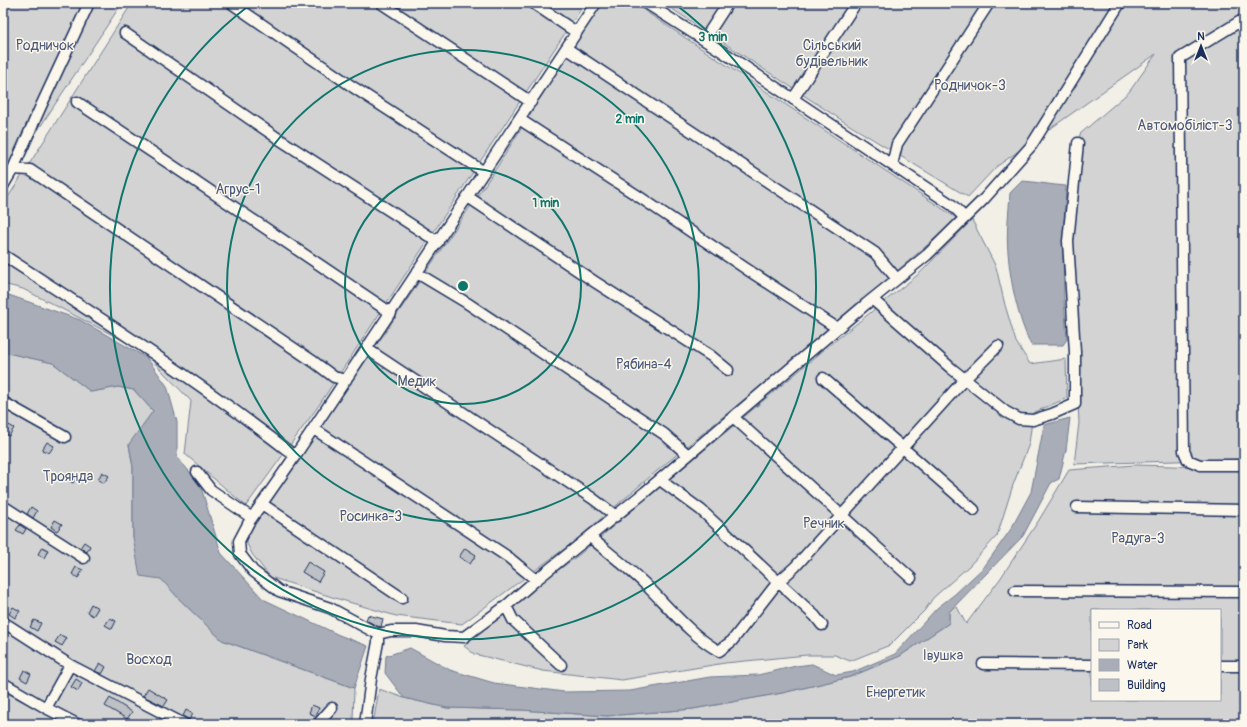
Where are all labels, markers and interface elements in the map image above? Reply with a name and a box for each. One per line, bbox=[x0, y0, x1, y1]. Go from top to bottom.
north arrow bbox=[1181, 26, 1221, 66]
text: 3 min bbox=[699, 30, 728, 45]
text: N bbox=[1197, 30, 1205, 43]
park label: Родничок bbox=[16, 37, 74, 54]
park label: Сільський будівельник bbox=[796, 37, 868, 70]
park label: Родничок-3 bbox=[934, 77, 1006, 94]
text: 2 min bbox=[616, 112, 645, 127]
park label: Автомобіліст-3 bbox=[1137, 117, 1233, 134]
park label: Агрус-1 bbox=[216, 181, 261, 198]
text: 1 min bbox=[533, 196, 560, 211]
centre of rings bbox=[456, 279, 470, 293]
park label: Рябина-4 bbox=[616, 356, 672, 373]
park label: Медик bbox=[398, 373, 436, 390]
park label: Троянда bbox=[43, 468, 93, 485]
park label: Росинка-3 bbox=[340, 508, 402, 525]
park label: Речник bbox=[803, 515, 845, 532]
park label: Радуга-3 bbox=[1112, 530, 1165, 547]
legend bbox=[1091, 609, 1221, 701]
text: Road bbox=[1127, 618, 1152, 633]
text: Park bbox=[1127, 638, 1148, 653]
park label: Івушка bbox=[923, 647, 963, 664]
park label: Восход bbox=[126, 651, 172, 668]
text: Water bbox=[1127, 658, 1158, 673]
text: Building bbox=[1127, 678, 1166, 693]
park label: Енергетик bbox=[866, 684, 926, 701]

